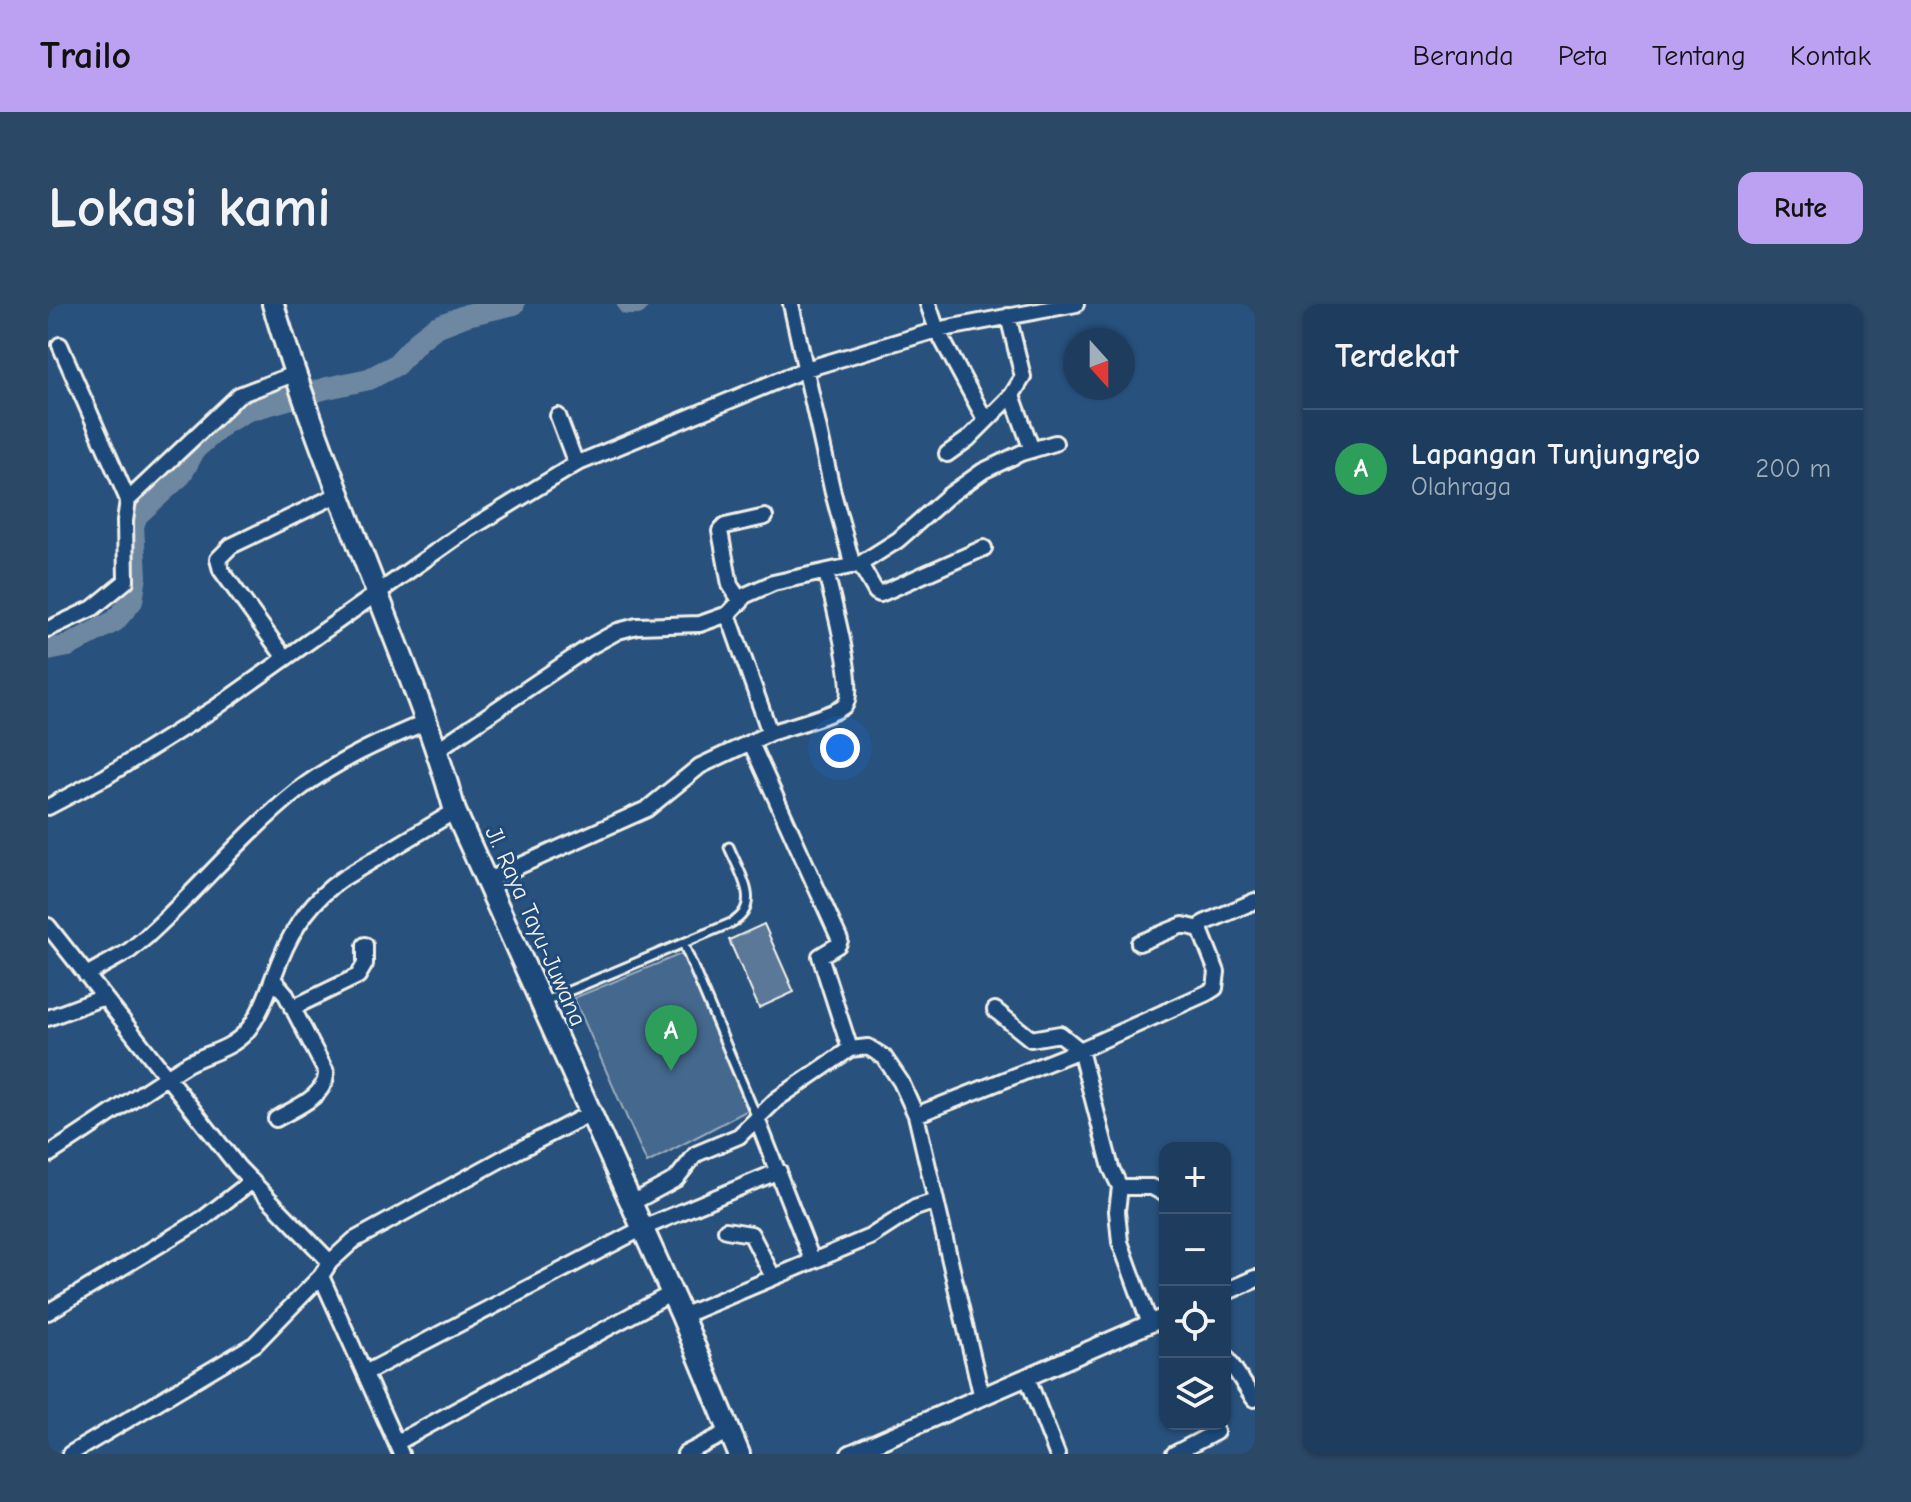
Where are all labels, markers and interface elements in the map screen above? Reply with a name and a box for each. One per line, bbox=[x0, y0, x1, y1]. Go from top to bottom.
text: Trailo bbox=[40, 34, 131, 78]
text: Beranda bbox=[1413, 40, 1514, 72]
text: Peta bbox=[1558, 40, 1608, 72]
text: Tentang bbox=[1652, 40, 1746, 72]
text: Kontak bbox=[1790, 40, 1871, 72]
button: Rute bbox=[1738, 172, 1863, 244]
text: Lokasi kami bbox=[48, 176, 331, 240]
north arrow bbox=[1063, 328, 1135, 400]
text: Terdekat bbox=[1335, 336, 1458, 376]
text: Lapangan Tunjungrejo bbox=[1411, 437, 1700, 472]
text: A bbox=[1354, 454, 1368, 484]
text: 200 m bbox=[1756, 454, 1831, 484]
text: Olahraga bbox=[1411, 472, 1511, 502]
your location bbox=[820, 728, 860, 768]
street label: Jl. Raya Tayu-Juwana bbox=[479, 822, 593, 1030]
pin: A bbox=[645, 1005, 697, 1071]
map controls bbox=[1159, 1142, 1231, 1430]
button: + bbox=[1159, 1142, 1231, 1214]
button: − bbox=[1159, 1214, 1231, 1286]
button: locate bbox=[1159, 1286, 1231, 1358]
button: layers bbox=[1159, 1358, 1231, 1430]

